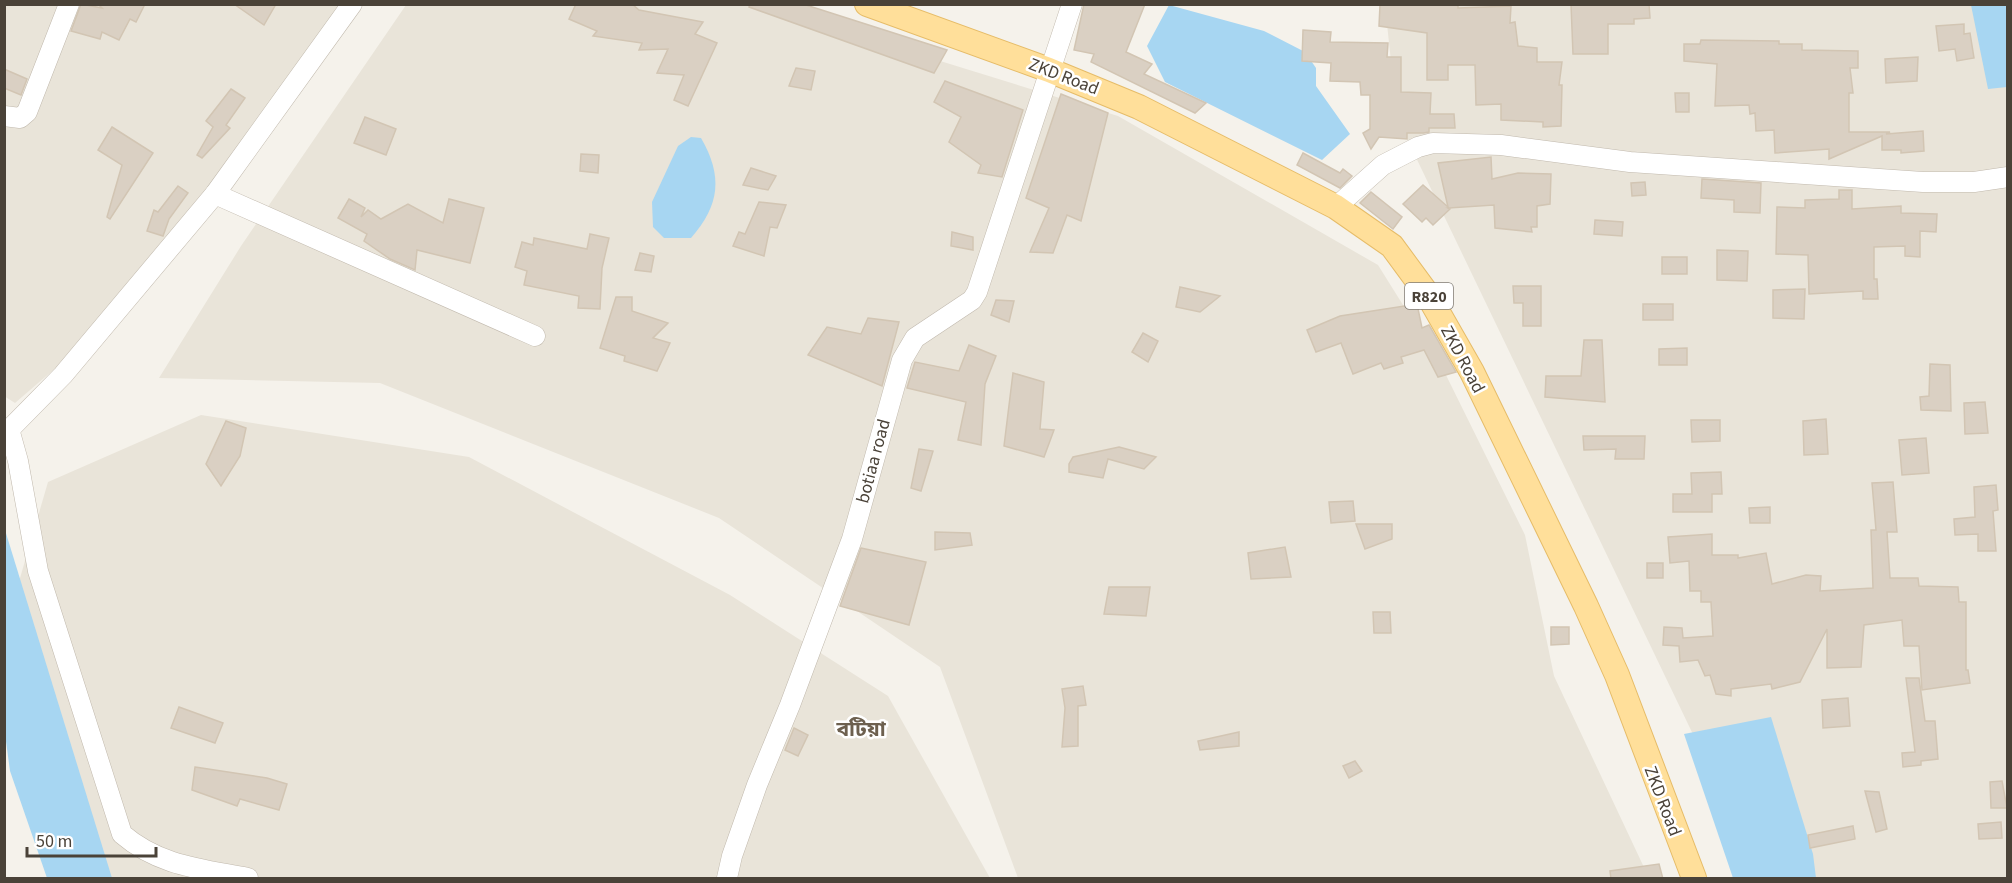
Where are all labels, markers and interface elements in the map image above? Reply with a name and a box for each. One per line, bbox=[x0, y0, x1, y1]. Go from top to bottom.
street label: ZKD Road bbox=[1025, 52, 1103, 101]
road number: R820 bbox=[1405, 283, 1453, 309]
street label: ZKD Road bbox=[1434, 321, 1491, 398]
street label: botiaa road bbox=[850, 416, 897, 506]
district label: বটিয়া bbox=[835, 714, 887, 744]
street label: ZKD Road bbox=[1638, 762, 1687, 840]
scale bar bbox=[27, 820, 156, 858]
text: 50 m bbox=[36, 829, 72, 854]

